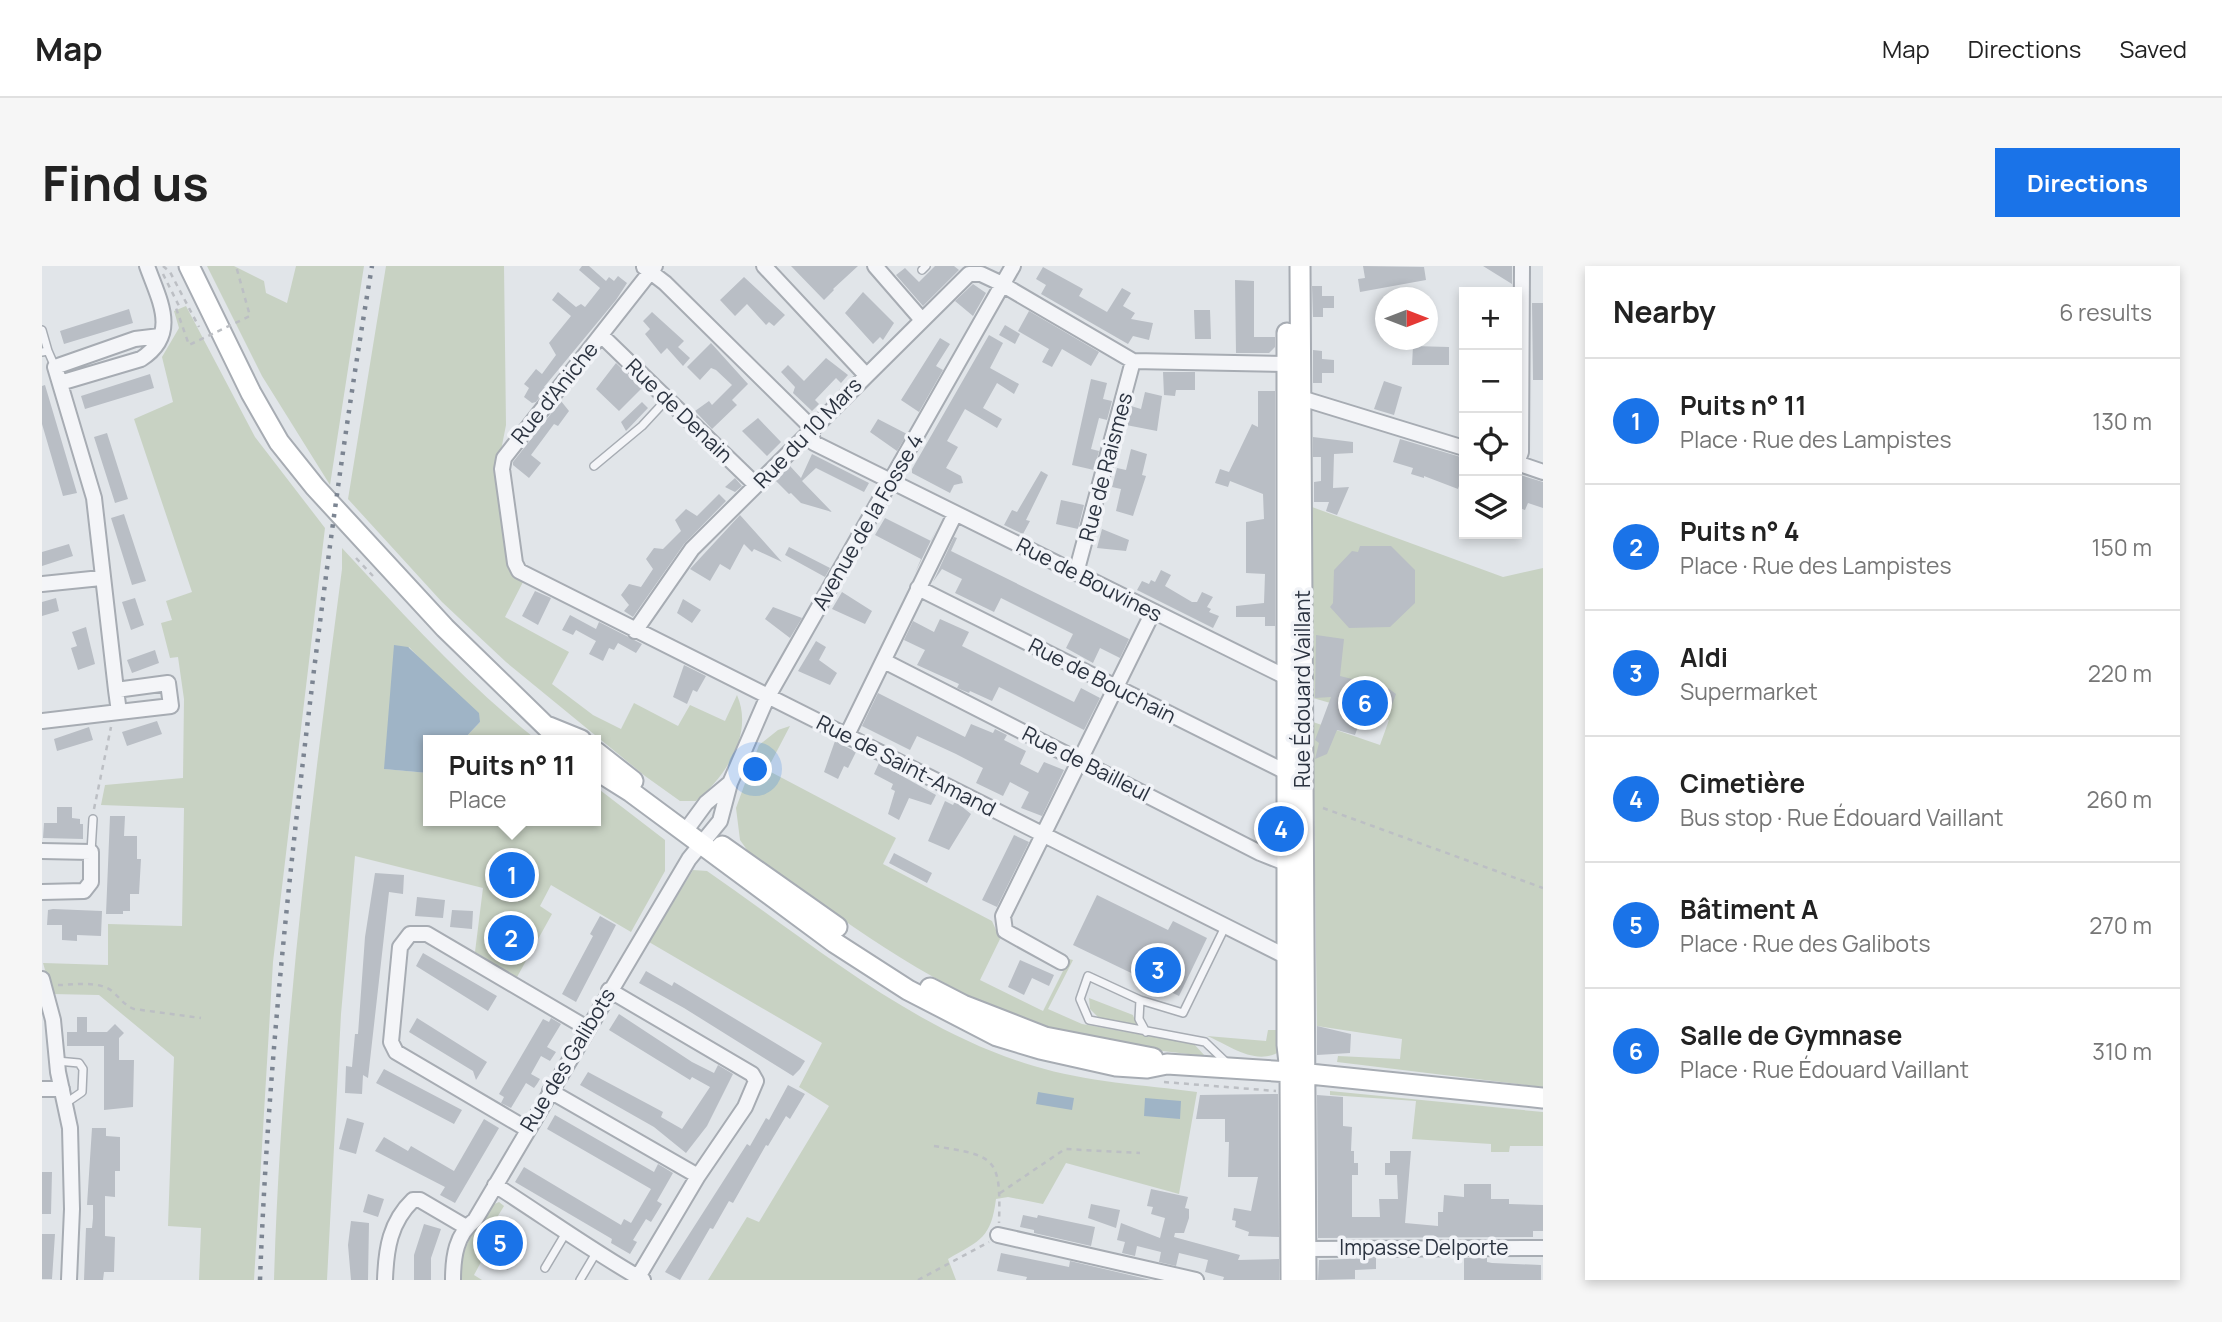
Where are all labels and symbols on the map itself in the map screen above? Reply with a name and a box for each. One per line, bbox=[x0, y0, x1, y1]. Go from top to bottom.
north arrow bbox=[1375, 287, 1438, 350]
street label: Rue d'Aniche bbox=[504, 336, 604, 449]
street label: Rue de Denain bbox=[620, 352, 739, 469]
street label: Rue du 10 Mars bbox=[747, 371, 867, 494]
street label: Rue de Raismes bbox=[1072, 389, 1138, 544]
street label: Avenue de la Fosse 4 bbox=[805, 428, 929, 615]
street label: Rue de Bouvines bbox=[1012, 530, 1167, 628]
street label: Rue Édouard Vaillant bbox=[1288, 590, 1316, 788]
street label: Rue de Bouchain bbox=[1024, 631, 1181, 729]
pin: 6 bbox=[1342, 677, 1388, 729]
street label: Rue de Saint-Amand bbox=[812, 708, 1001, 822]
street label: Rue de Bailleul bbox=[1018, 719, 1155, 807]
your location bbox=[738, 752, 772, 786]
pin: 4 bbox=[1258, 803, 1304, 855]
pin: 1 bbox=[489, 849, 535, 901]
pin: 2 bbox=[488, 912, 534, 964]
pin: 3 bbox=[1135, 944, 1181, 996]
street label: Rue des Galibots bbox=[513, 983, 621, 1136]
pin: 5 bbox=[477, 1217, 523, 1269]
street label: Impasse Delporte bbox=[1339, 1233, 1509, 1261]

